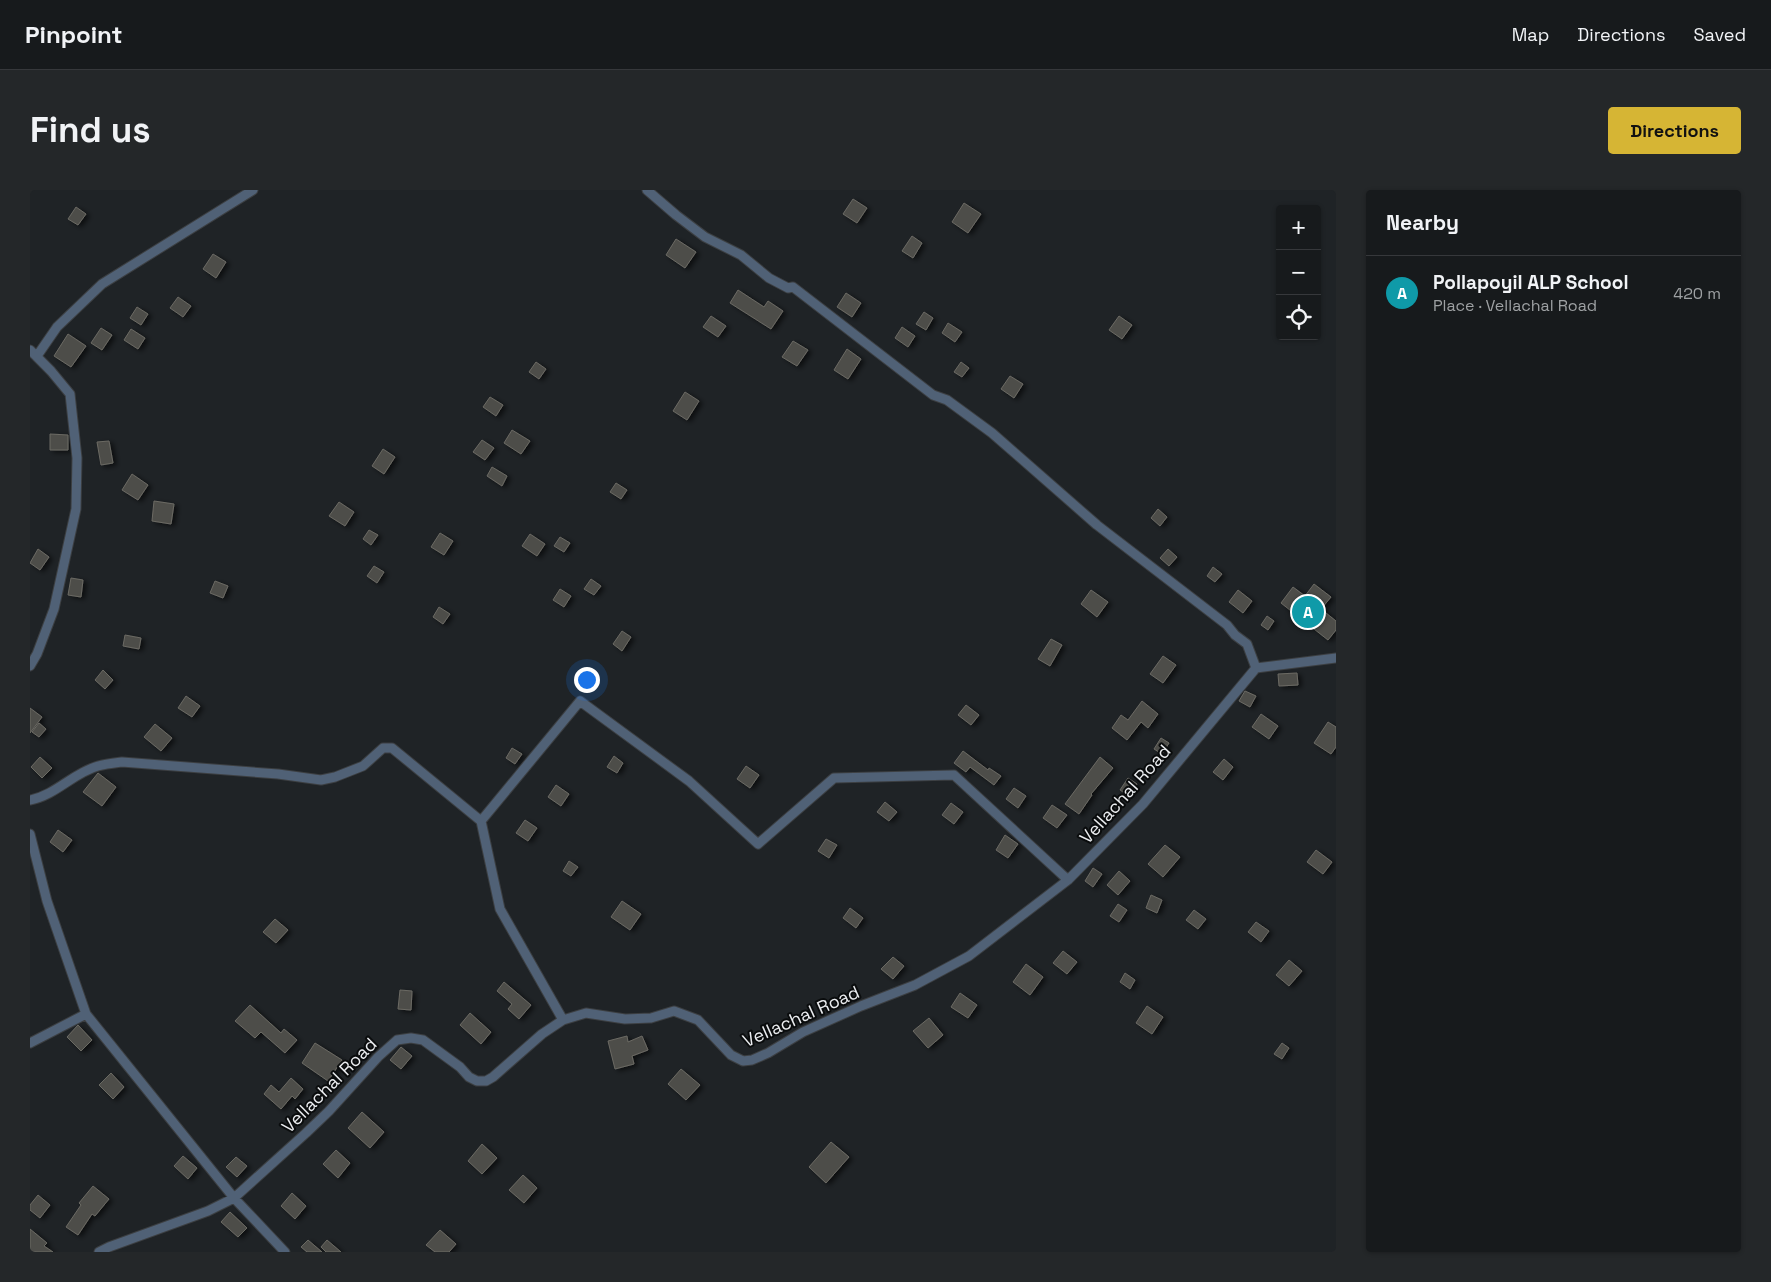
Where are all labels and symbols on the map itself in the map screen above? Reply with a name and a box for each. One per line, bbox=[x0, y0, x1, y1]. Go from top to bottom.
pin: A bbox=[1292, 593, 1324, 631]
your location bbox=[574, 667, 600, 693]
street label: Vellachal Road bbox=[1074, 740, 1176, 848]
street label: Vellachal Road bbox=[739, 980, 863, 1052]
street label: Vellachal Road bbox=[277, 1033, 381, 1137]

